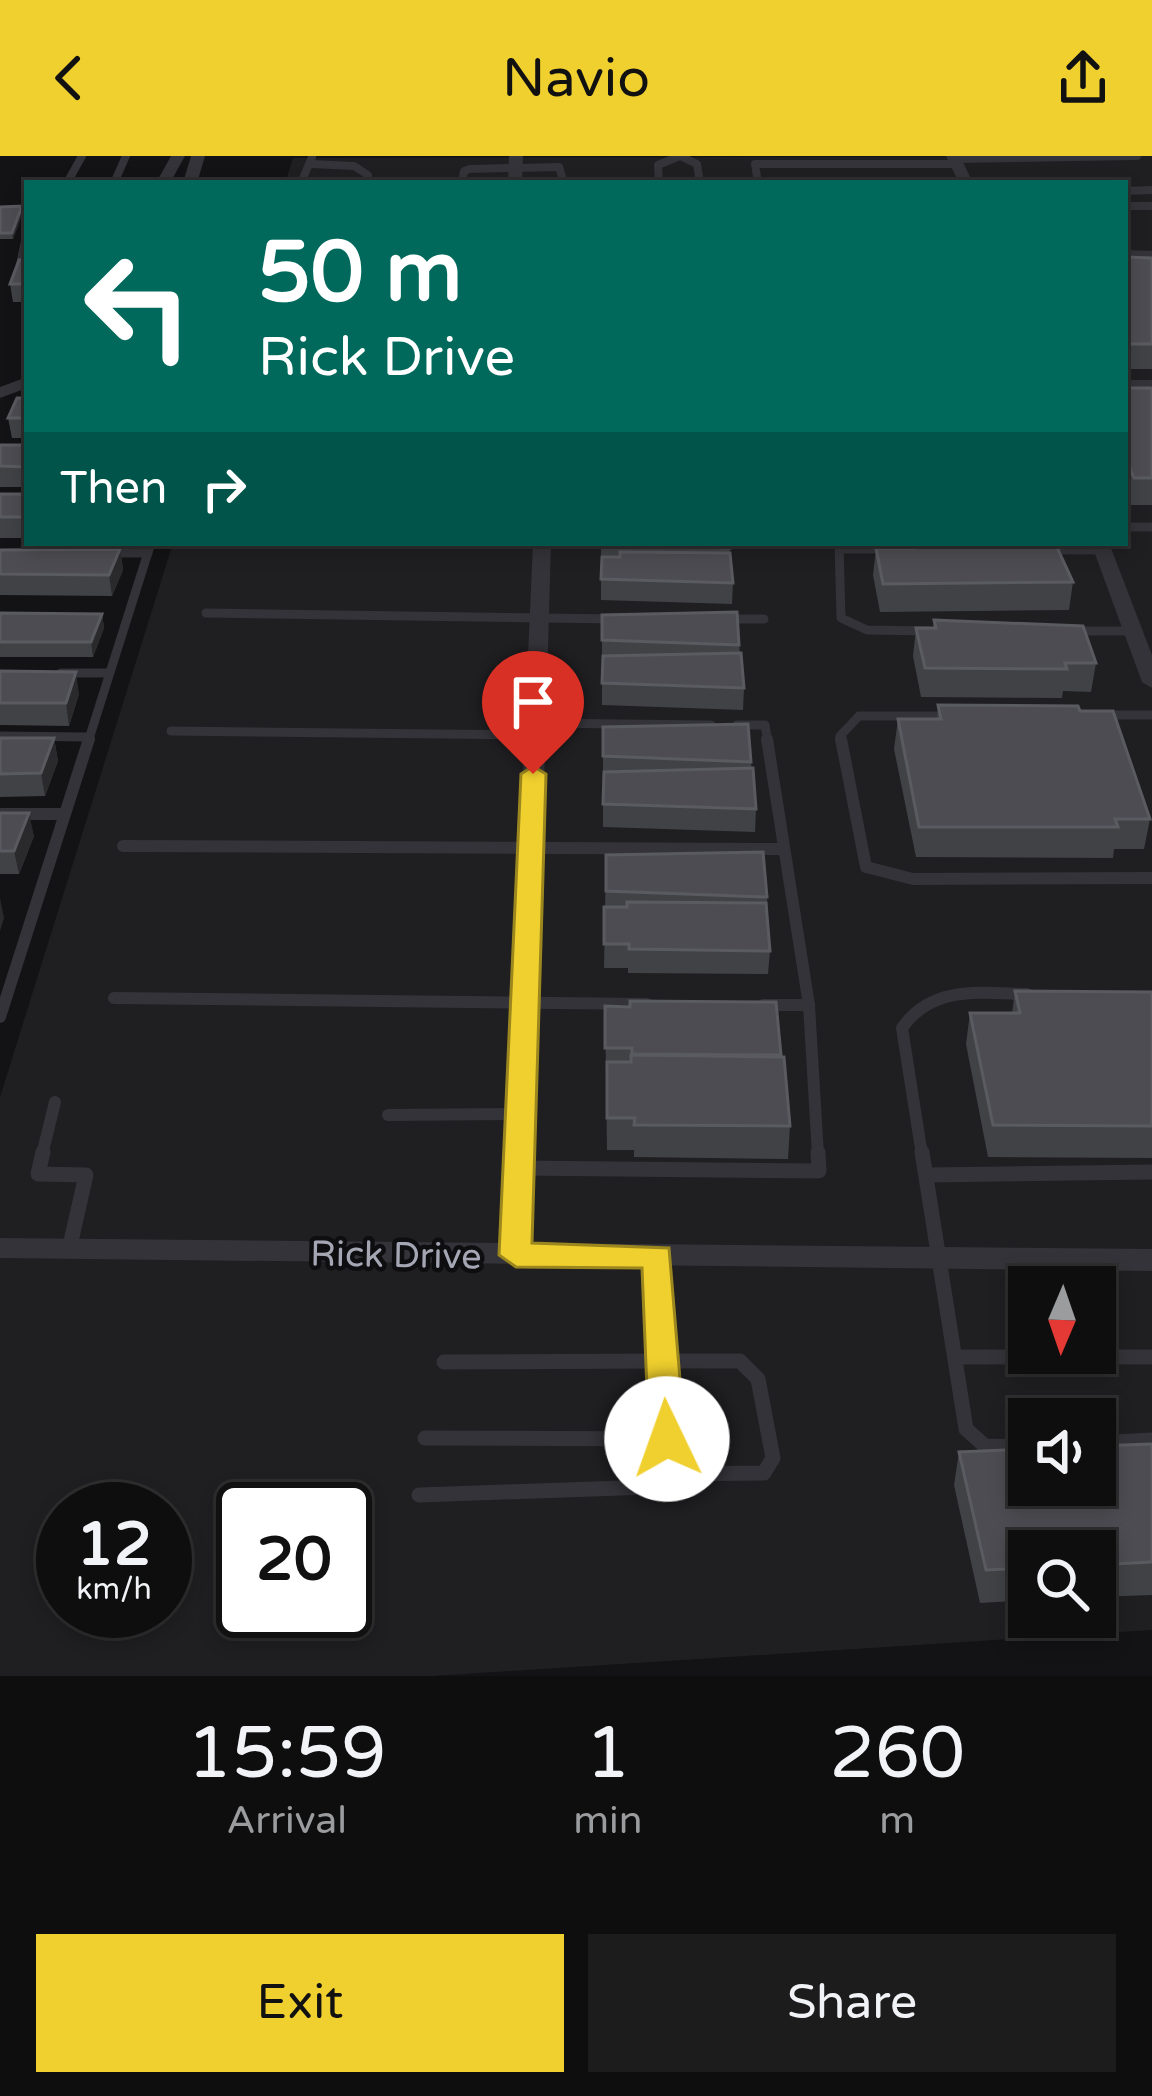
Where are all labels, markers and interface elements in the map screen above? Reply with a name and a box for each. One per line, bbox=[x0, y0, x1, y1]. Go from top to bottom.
icon: back bbox=[36, 45, 102, 111]
icon: share bbox=[1050, 45, 1116, 111]
text: Navio bbox=[502, 46, 650, 111]
text: 50 m bbox=[258, 223, 462, 324]
icon: left bbox=[60, 228, 216, 384]
text: Rick Drive bbox=[258, 325, 515, 390]
icon: right bbox=[191, 456, 257, 522]
text: Then bbox=[60, 462, 167, 516]
pin bbox=[482, 651, 584, 774]
icon: arrive bbox=[500, 669, 566, 735]
street label: Rick Drive bbox=[310, 1233, 482, 1278]
north arrow bbox=[1008, 1266, 1116, 1374]
map controls bbox=[1008, 1266, 1116, 1638]
position arrow bbox=[604, 1376, 730, 1502]
button: sound bbox=[1008, 1398, 1116, 1506]
speed limit sign: 20 bbox=[216, 1482, 372, 1638]
text: 12 bbox=[76, 1509, 152, 1581]
button: search bbox=[1008, 1530, 1116, 1638]
text: km/h bbox=[76, 1571, 152, 1608]
text: 15:59 bbox=[187, 1711, 386, 1798]
text: 1 bbox=[585, 1711, 631, 1798]
text: 260 bbox=[829, 1711, 965, 1798]
text: Arrival bbox=[226, 1797, 347, 1844]
text: min bbox=[573, 1797, 643, 1844]
text: m bbox=[879, 1797, 915, 1844]
button: Exit bbox=[36, 1934, 564, 2072]
button: Share bbox=[588, 1934, 1116, 2072]

